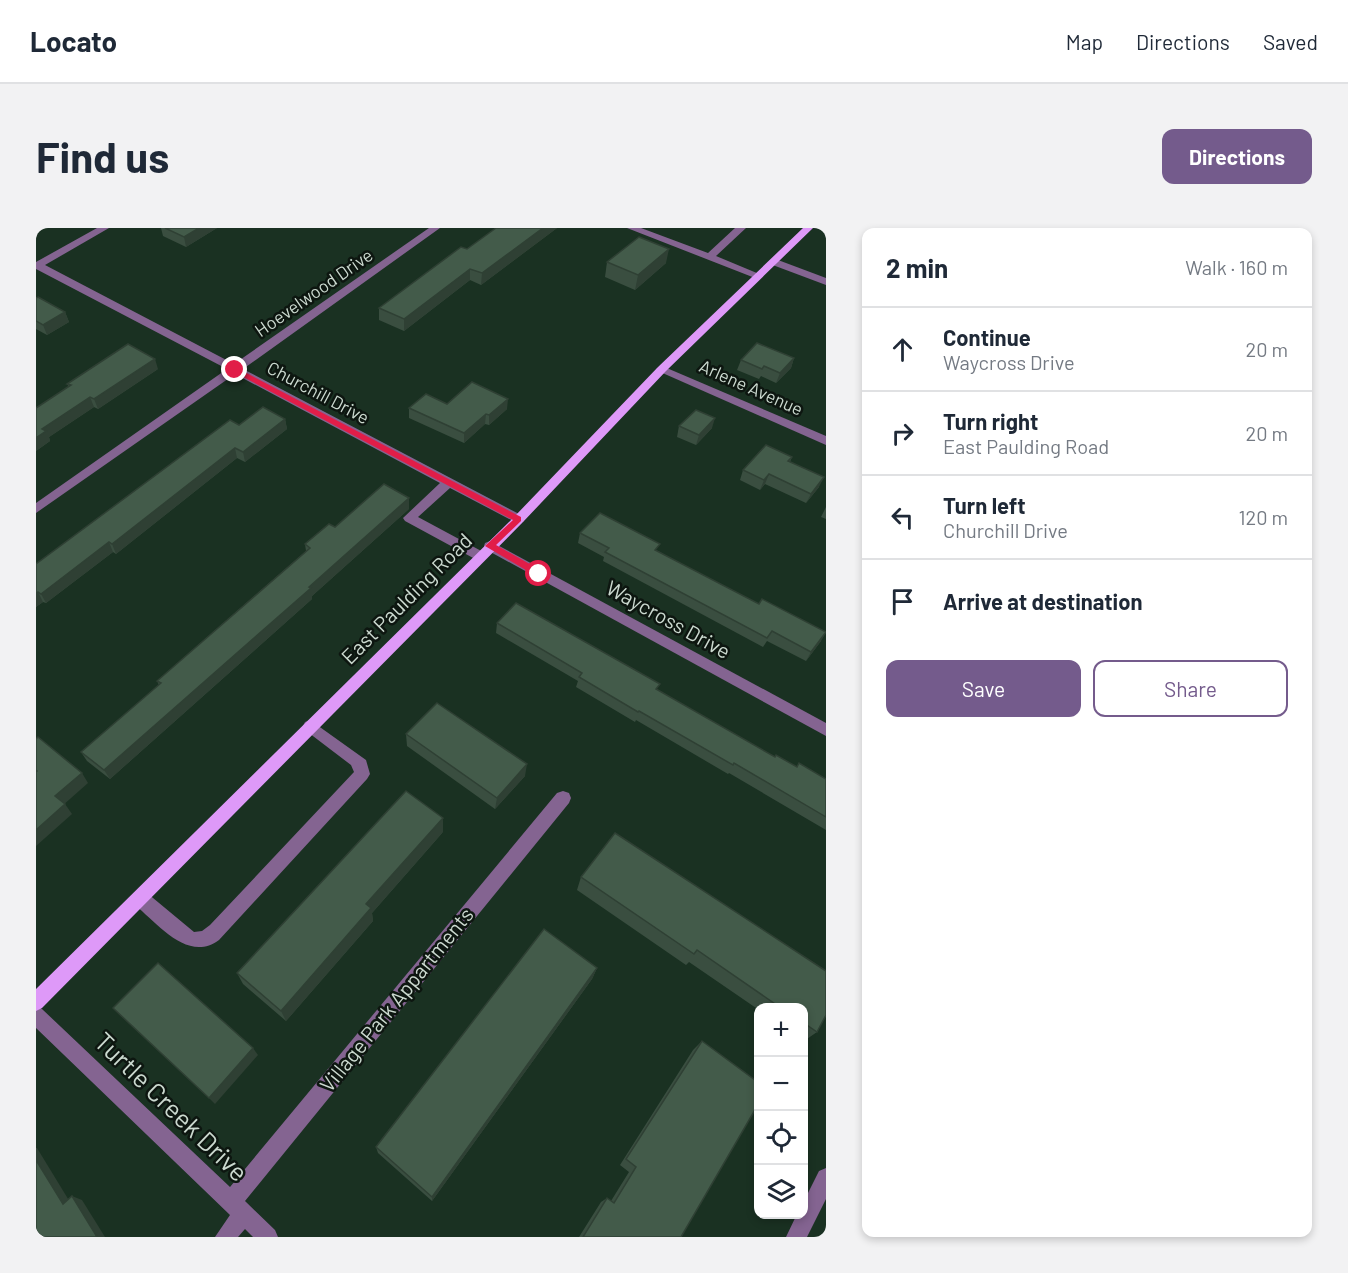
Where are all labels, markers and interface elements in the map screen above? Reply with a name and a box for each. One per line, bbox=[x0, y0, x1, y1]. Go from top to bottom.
text: Locato bbox=[30, 24, 117, 58]
text: Map bbox=[1066, 29, 1103, 54]
text: Directions bbox=[1136, 29, 1230, 54]
text: Saved bbox=[1263, 29, 1318, 54]
button: Directions bbox=[1162, 129, 1312, 184]
text: Find us bbox=[36, 131, 169, 181]
street label: Hoevelwood Drive bbox=[250, 243, 377, 341]
text: 2 min bbox=[886, 252, 948, 283]
text: Walk · 160 m bbox=[1185, 255, 1288, 279]
text: Continue bbox=[943, 324, 1031, 350]
icon: ahead bbox=[886, 333, 919, 366]
text: 20 m bbox=[1245, 337, 1288, 361]
text: Waycross Drive bbox=[943, 350, 1075, 374]
street label: Arlene Avenue bbox=[696, 354, 807, 420]
route end bbox=[221, 356, 247, 382]
street label: Churchill Drive bbox=[264, 356, 373, 428]
text: Turn right bbox=[943, 408, 1038, 434]
icon: right bbox=[886, 417, 919, 450]
text: 20 m bbox=[1245, 421, 1288, 445]
text: East Paulding Road bbox=[943, 434, 1109, 458]
text: Turn left bbox=[943, 492, 1026, 518]
icon: left bbox=[886, 501, 919, 534]
text: 120 m bbox=[1238, 505, 1288, 529]
text: Churchill Drive bbox=[943, 518, 1068, 542]
street label: East Paulding Road bbox=[335, 527, 476, 668]
route start bbox=[525, 560, 551, 586]
street label: Waycross Drive bbox=[602, 574, 735, 663]
icon: arrive bbox=[886, 585, 919, 618]
text: Arrive at destination bbox=[943, 588, 1142, 614]
button: Save bbox=[886, 660, 1081, 717]
button: Share bbox=[1093, 660, 1288, 717]
street label: Village Park Appartments bbox=[314, 902, 478, 1096]
map controls bbox=[754, 1003, 808, 1219]
button: + bbox=[754, 1003, 808, 1057]
street label: Turtle Creek Drive bbox=[89, 1025, 255, 1187]
button: − bbox=[754, 1057, 808, 1111]
button: locate bbox=[754, 1111, 808, 1165]
button: layers bbox=[754, 1165, 808, 1219]

